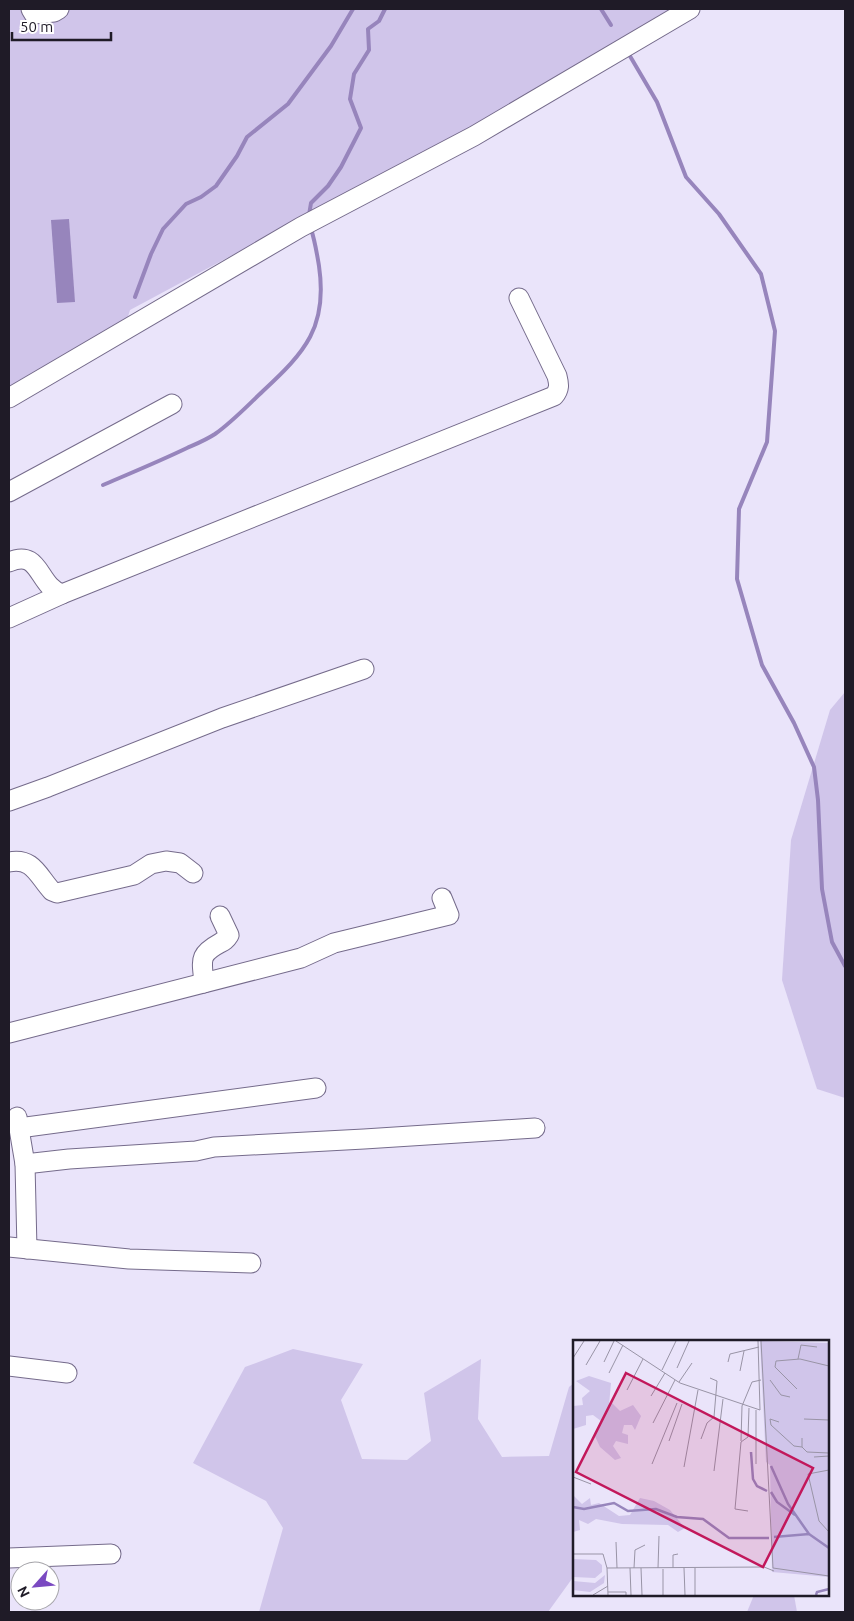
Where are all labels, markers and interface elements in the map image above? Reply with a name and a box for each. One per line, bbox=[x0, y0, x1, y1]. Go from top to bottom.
scale bar bbox=[12, 10, 111, 42]
text: 50 m bbox=[20, 18, 53, 35]
inset map bbox=[573, 1340, 829, 1596]
north arrow bbox=[10, 1561, 60, 1611]
text: N bbox=[14, 1584, 33, 1600]

